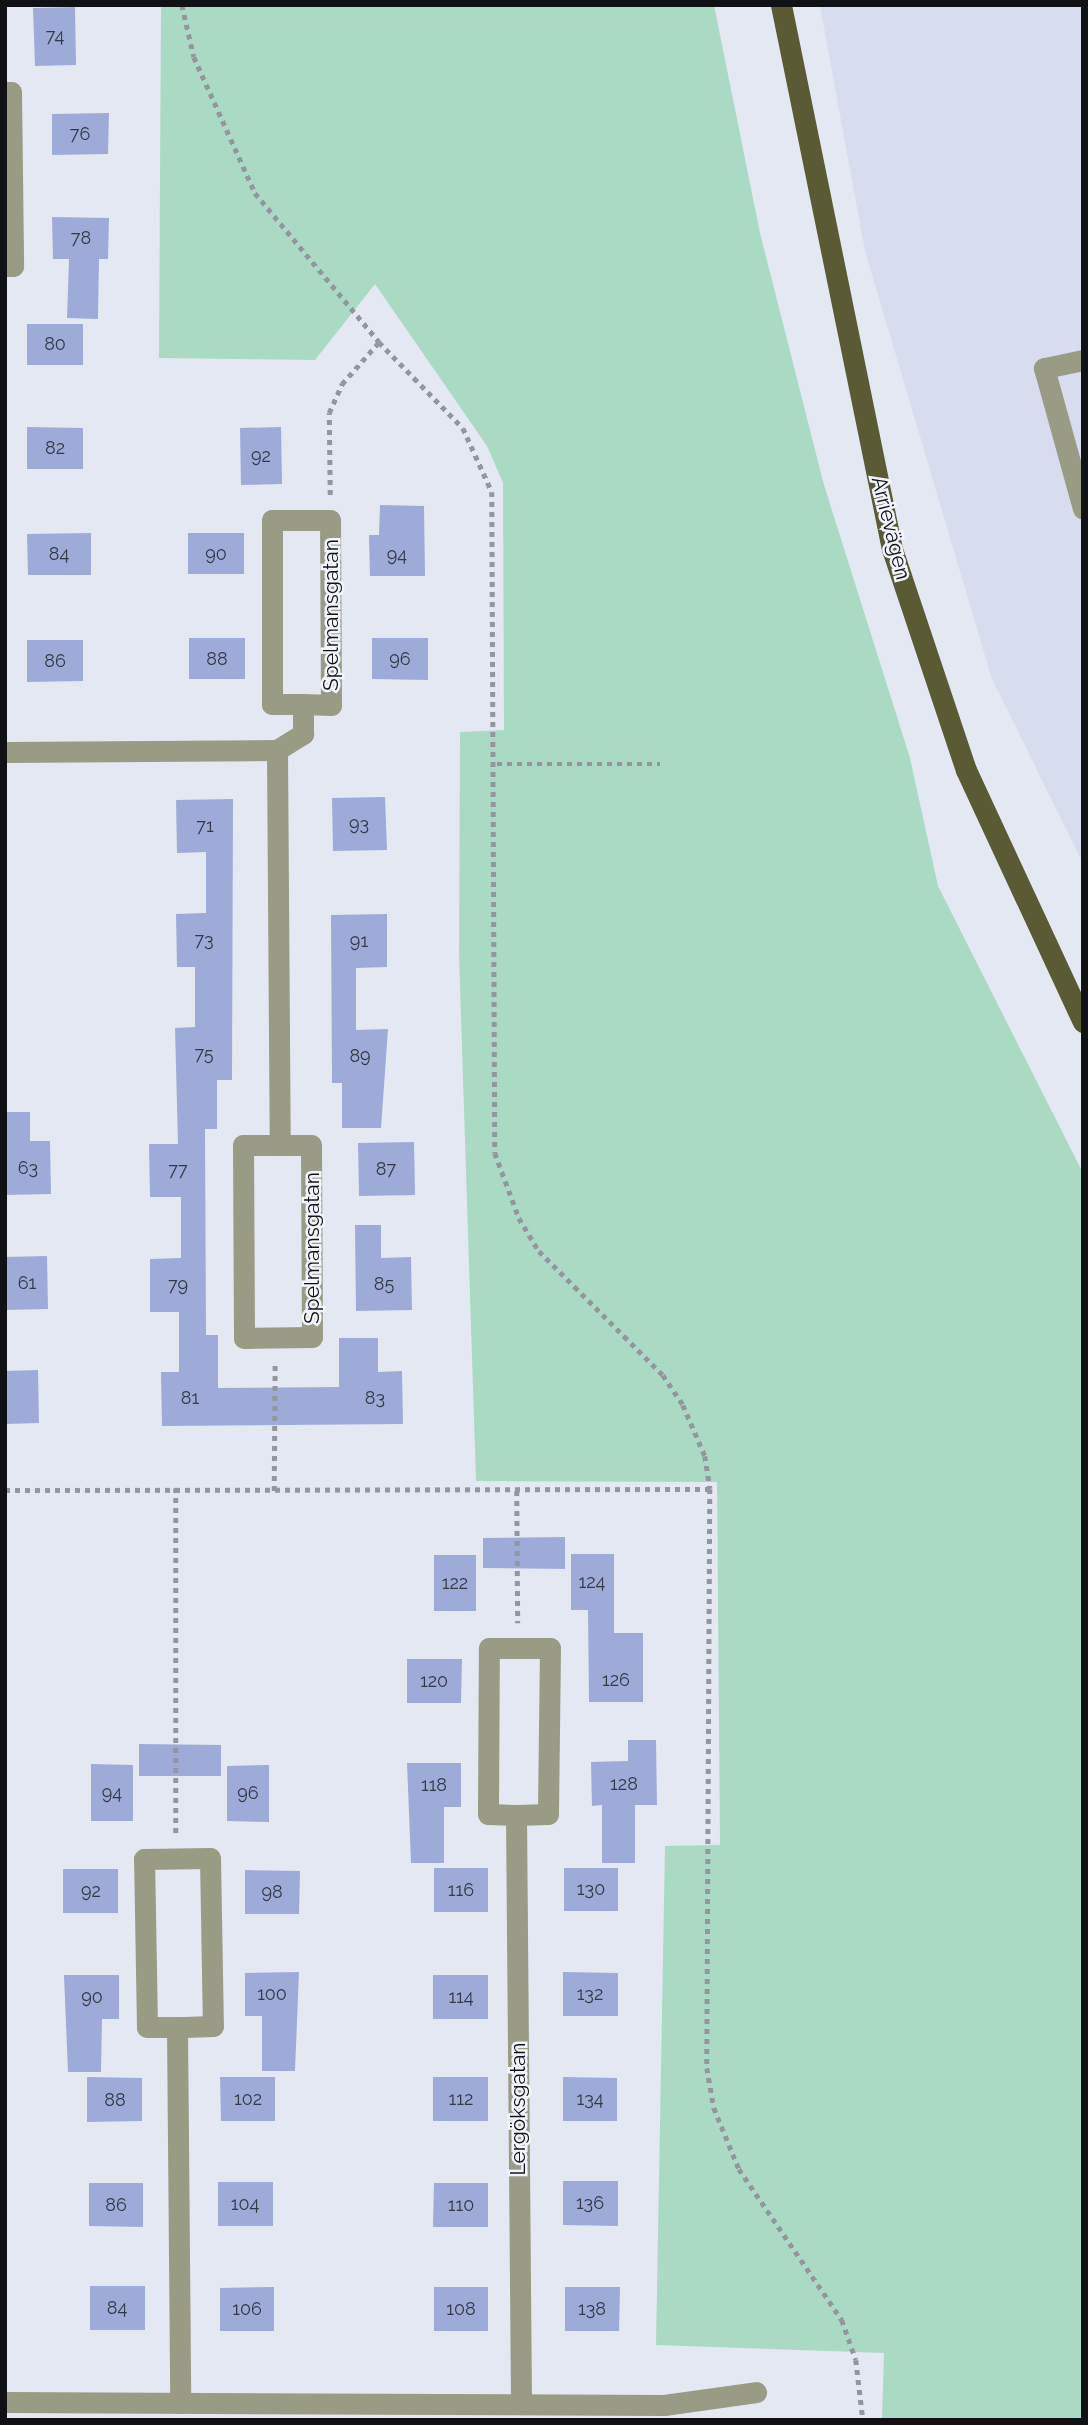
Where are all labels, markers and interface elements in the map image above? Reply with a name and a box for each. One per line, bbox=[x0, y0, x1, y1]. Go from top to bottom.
house number: 74 bbox=[46, 25, 64, 47]
house number: 76 bbox=[70, 123, 90, 145]
house number: 78 bbox=[71, 227, 91, 249]
house number: 80 bbox=[44, 333, 66, 355]
house number: 82 bbox=[45, 437, 65, 459]
house number: 92 bbox=[251, 445, 271, 467]
street label: Arrievägen bbox=[866, 474, 916, 582]
street label: Spelmansgatan bbox=[318, 539, 344, 691]
house number: 84 bbox=[49, 543, 69, 565]
house number: 90 bbox=[205, 543, 227, 565]
house number: 94 bbox=[387, 544, 407, 566]
house number: 88 bbox=[206, 648, 228, 670]
house number: 96 bbox=[389, 648, 411, 670]
house number: 86 bbox=[44, 650, 66, 672]
house number: 93 bbox=[349, 813, 369, 835]
house number: 71 bbox=[196, 815, 214, 837]
house number: 73 bbox=[194, 929, 214, 951]
house number: 91 bbox=[350, 930, 368, 952]
house number: 75 bbox=[194, 1043, 214, 1065]
house number: 89 bbox=[349, 1045, 371, 1067]
house number: 63 bbox=[18, 1157, 38, 1179]
house number: 87 bbox=[376, 1158, 396, 1180]
house number: 77 bbox=[168, 1159, 188, 1181]
street label: Spelmansgatan bbox=[299, 1172, 325, 1324]
house number: 61 bbox=[18, 1272, 36, 1294]
house number: 85 bbox=[374, 1273, 394, 1295]
house number: 79 bbox=[168, 1274, 188, 1296]
house number: 81 bbox=[181, 1387, 199, 1409]
house number: 83 bbox=[365, 1387, 385, 1409]
house number: 124 bbox=[579, 1571, 605, 1593]
house number: 122 bbox=[442, 1572, 468, 1594]
house number: 126 bbox=[602, 1669, 630, 1691]
house number: 120 bbox=[420, 1670, 448, 1692]
house number: 128 bbox=[610, 1773, 638, 1795]
house number: 118 bbox=[421, 1774, 447, 1796]
house number: 94 bbox=[102, 1782, 122, 1804]
house number: 96 bbox=[237, 1782, 259, 1804]
house number: 130 bbox=[577, 1878, 605, 1900]
house number: 116 bbox=[448, 1879, 474, 1901]
house number: 92 bbox=[81, 1880, 101, 1902]
house number: 98 bbox=[261, 1881, 283, 1903]
house number: 100 bbox=[257, 1983, 287, 2005]
house number: 132 bbox=[577, 1983, 603, 2005]
house number: 90 bbox=[81, 1986, 103, 2008]
house number: 114 bbox=[448, 1986, 474, 2008]
street label: Lergöksgatan bbox=[505, 2042, 531, 2176]
house number: 102 bbox=[234, 2088, 262, 2110]
house number: 112 bbox=[449, 2088, 473, 2110]
house number: 134 bbox=[576, 2088, 604, 2110]
house number: 88 bbox=[104, 2089, 126, 2111]
house number: 136 bbox=[576, 2192, 604, 2214]
house number: 104 bbox=[231, 2193, 259, 2215]
house number: 86 bbox=[105, 2194, 127, 2216]
house number: 110 bbox=[448, 2194, 474, 2216]
house number: 84 bbox=[107, 2297, 127, 2319]
house number: 106 bbox=[232, 2298, 262, 2320]
house number: 108 bbox=[446, 2298, 476, 2320]
house number: 138 bbox=[578, 2298, 606, 2320]

